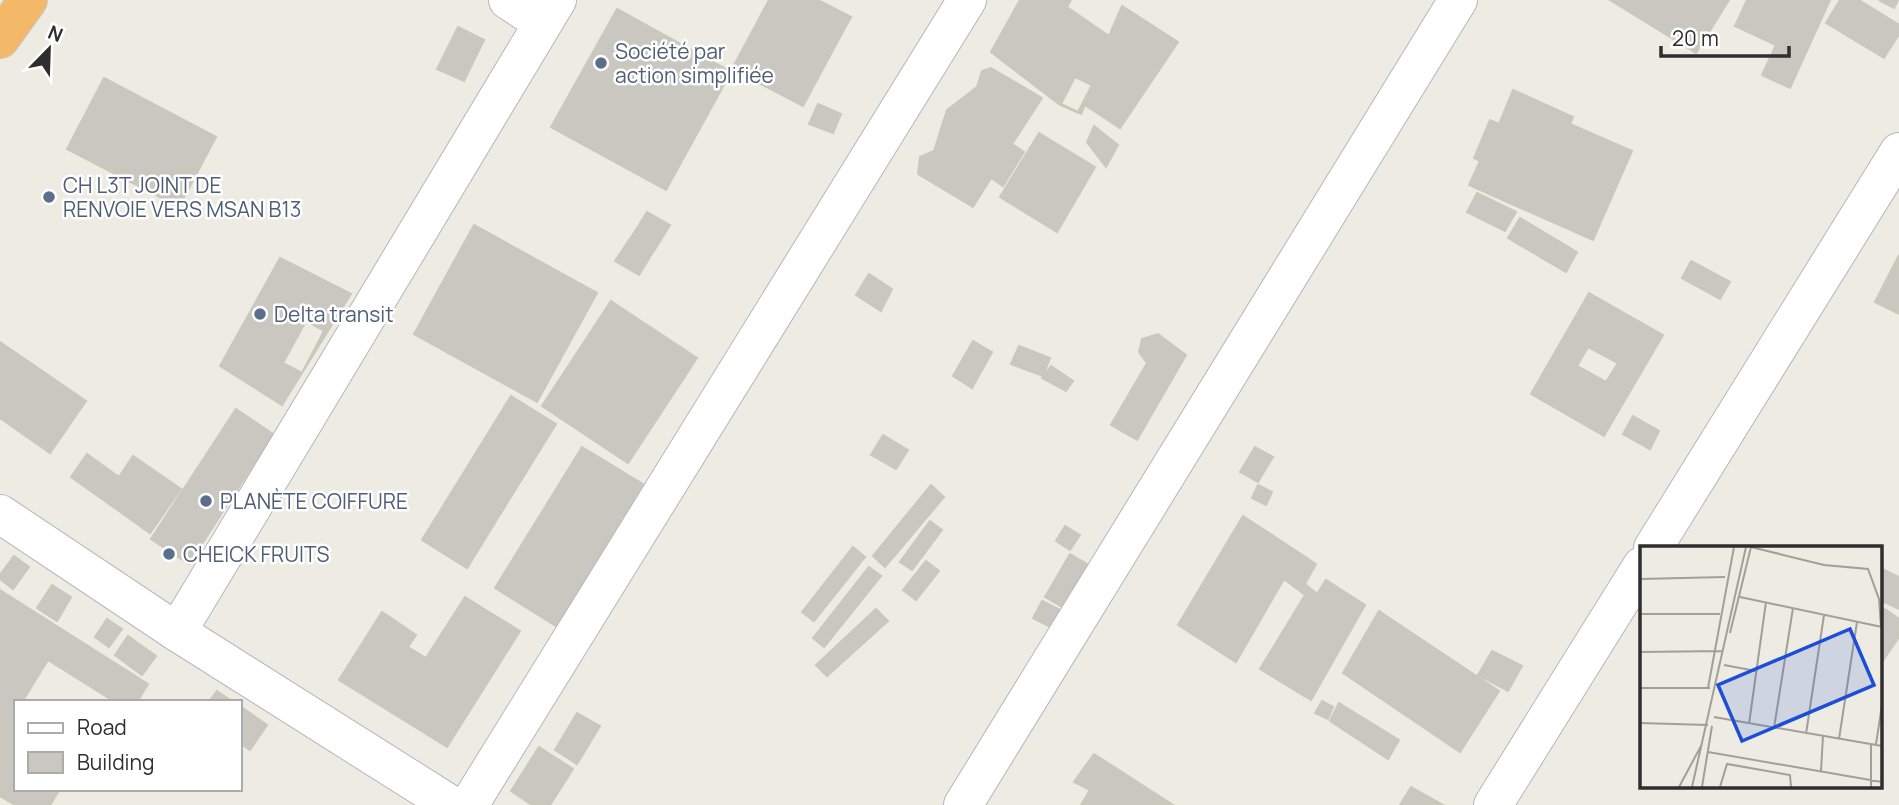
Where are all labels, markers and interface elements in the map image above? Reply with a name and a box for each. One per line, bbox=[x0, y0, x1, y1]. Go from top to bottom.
north arrow bbox=[14, 14, 84, 84]
scale bar bbox=[1661, 14, 1789, 58]
text: N bbox=[44, 19, 67, 48]
text: 20 m bbox=[1672, 24, 1719, 52]
place label: Société par action simplifiée bbox=[615, 37, 774, 89]
marker: Société par action simplifiée bbox=[593, 55, 609, 71]
place label: CH L3T JOINT DE RENVOIE VERS MSAN B13 bbox=[63, 171, 301, 223]
marker: CH L3T JOINT DE RENVOIE VERS MSAN B13 bbox=[41, 189, 57, 205]
place label: Delta transit bbox=[274, 300, 394, 328]
marker: Delta transit bbox=[252, 306, 268, 322]
place label: PLANÈTE COIFFURE bbox=[220, 487, 408, 515]
marker: PLANÈTE COIFFURE bbox=[198, 493, 214, 509]
place label: CHEICK FRUITS bbox=[183, 540, 330, 568]
marker: CHEICK FRUITS bbox=[161, 546, 177, 562]
inset map bbox=[1640, 546, 1882, 788]
legend bbox=[14, 700, 242, 791]
text: Road bbox=[77, 713, 127, 741]
text: Building bbox=[77, 748, 154, 776]

